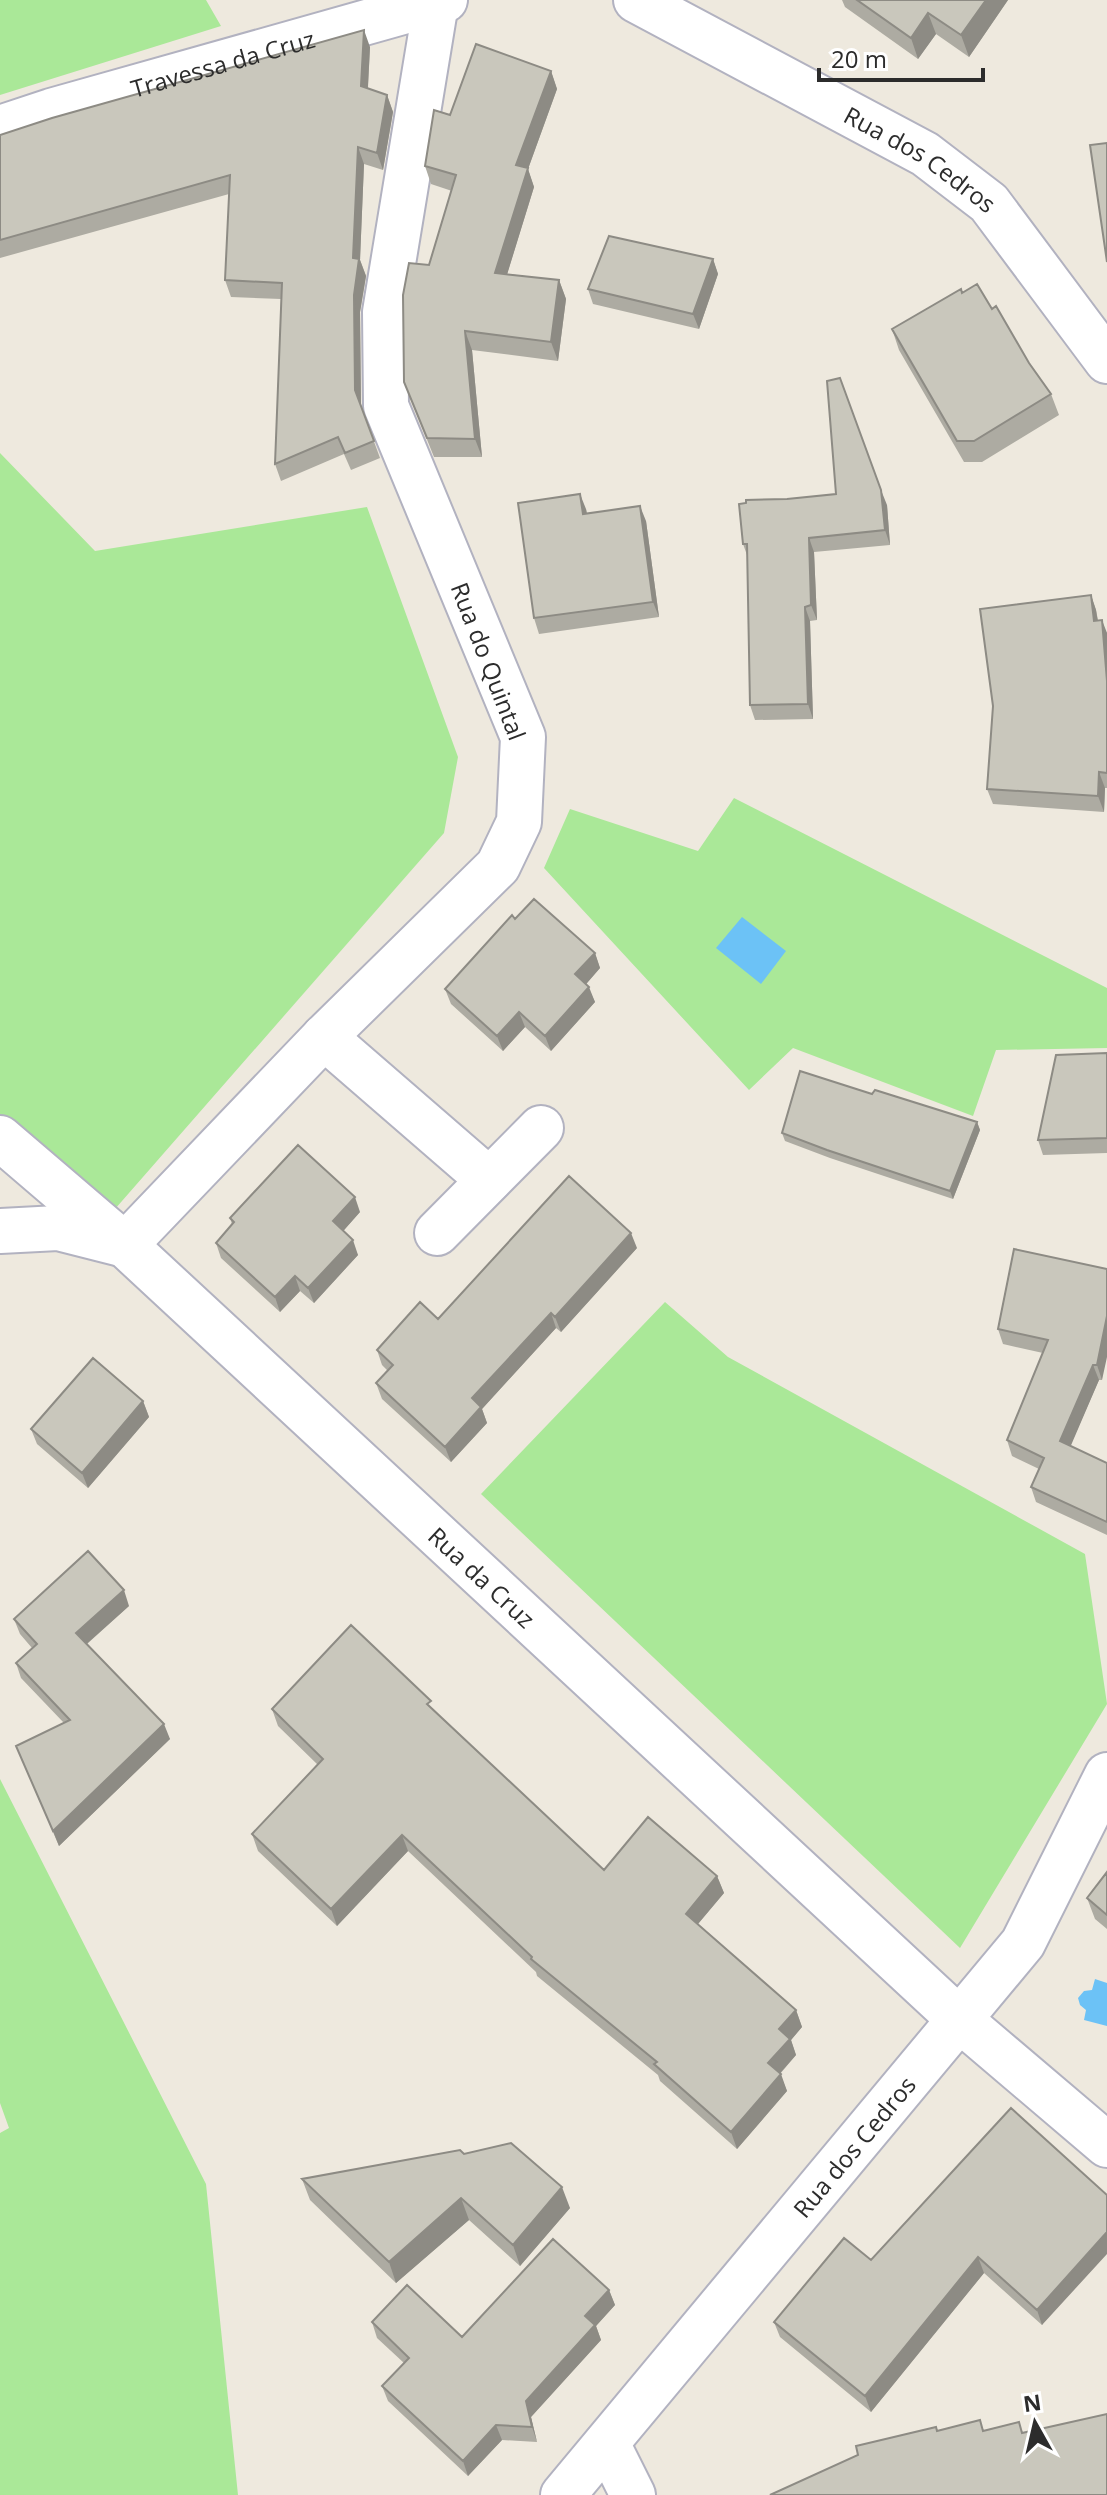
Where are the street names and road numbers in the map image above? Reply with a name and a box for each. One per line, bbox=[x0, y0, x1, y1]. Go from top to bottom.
street label: Travessa da Cruz bbox=[127, 21, 318, 104]
street label: Rua dos Cedros bbox=[839, 98, 1003, 219]
street label: Rua do Quintal bbox=[444, 577, 534, 745]
street label: Rua da Cruz bbox=[422, 1519, 543, 1634]
street label: Rua dos Cedros bbox=[785, 2068, 922, 2224]

